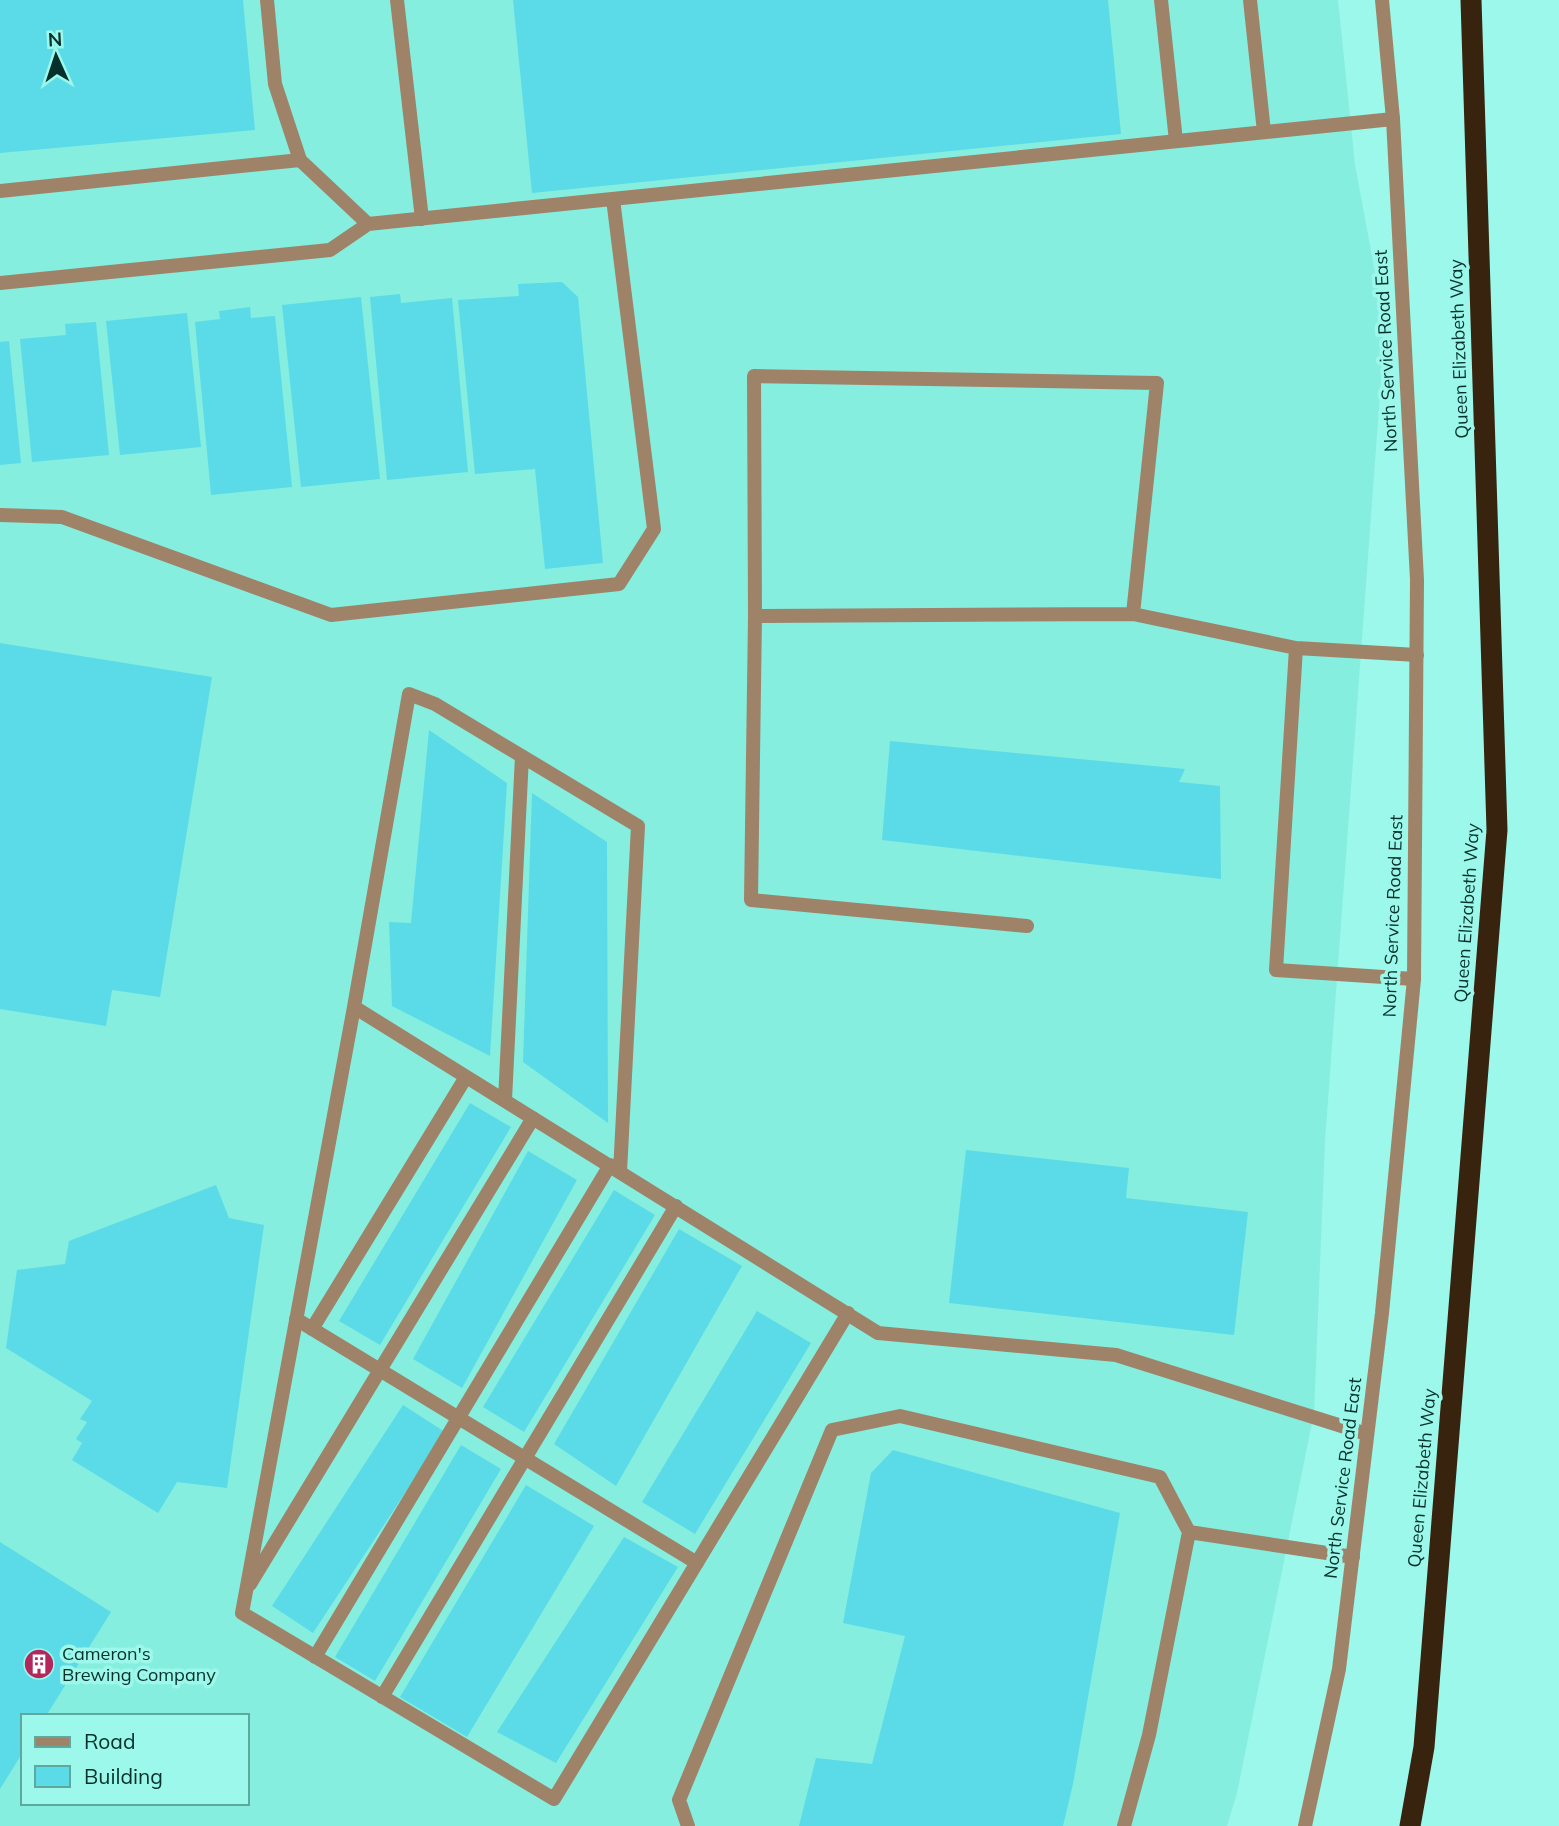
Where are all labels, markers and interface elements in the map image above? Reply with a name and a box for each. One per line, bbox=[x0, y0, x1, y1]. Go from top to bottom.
north arrow bbox=[21, 21, 91, 91]
text: N bbox=[47, 27, 63, 51]
street label: North Service Road East bbox=[1369, 249, 1402, 453]
street label: Queen Elizabeth Way bbox=[1444, 258, 1473, 439]
street label: North Service Road East bbox=[1377, 814, 1408, 1018]
street label: Queen Elizabeth Way bbox=[1449, 822, 1484, 1003]
street label: North Service Road East bbox=[1319, 1376, 1366, 1580]
street label: Queen Elizabeth Way bbox=[1402, 1387, 1441, 1568]
place label: Cameron's Brewing Company bbox=[62, 1642, 216, 1686]
building icon: Cameron's Brewing Company bbox=[22, 1647, 56, 1681]
legend bbox=[21, 1714, 248, 1805]
text: Road bbox=[84, 1728, 135, 1754]
text: Building bbox=[84, 1763, 163, 1789]

